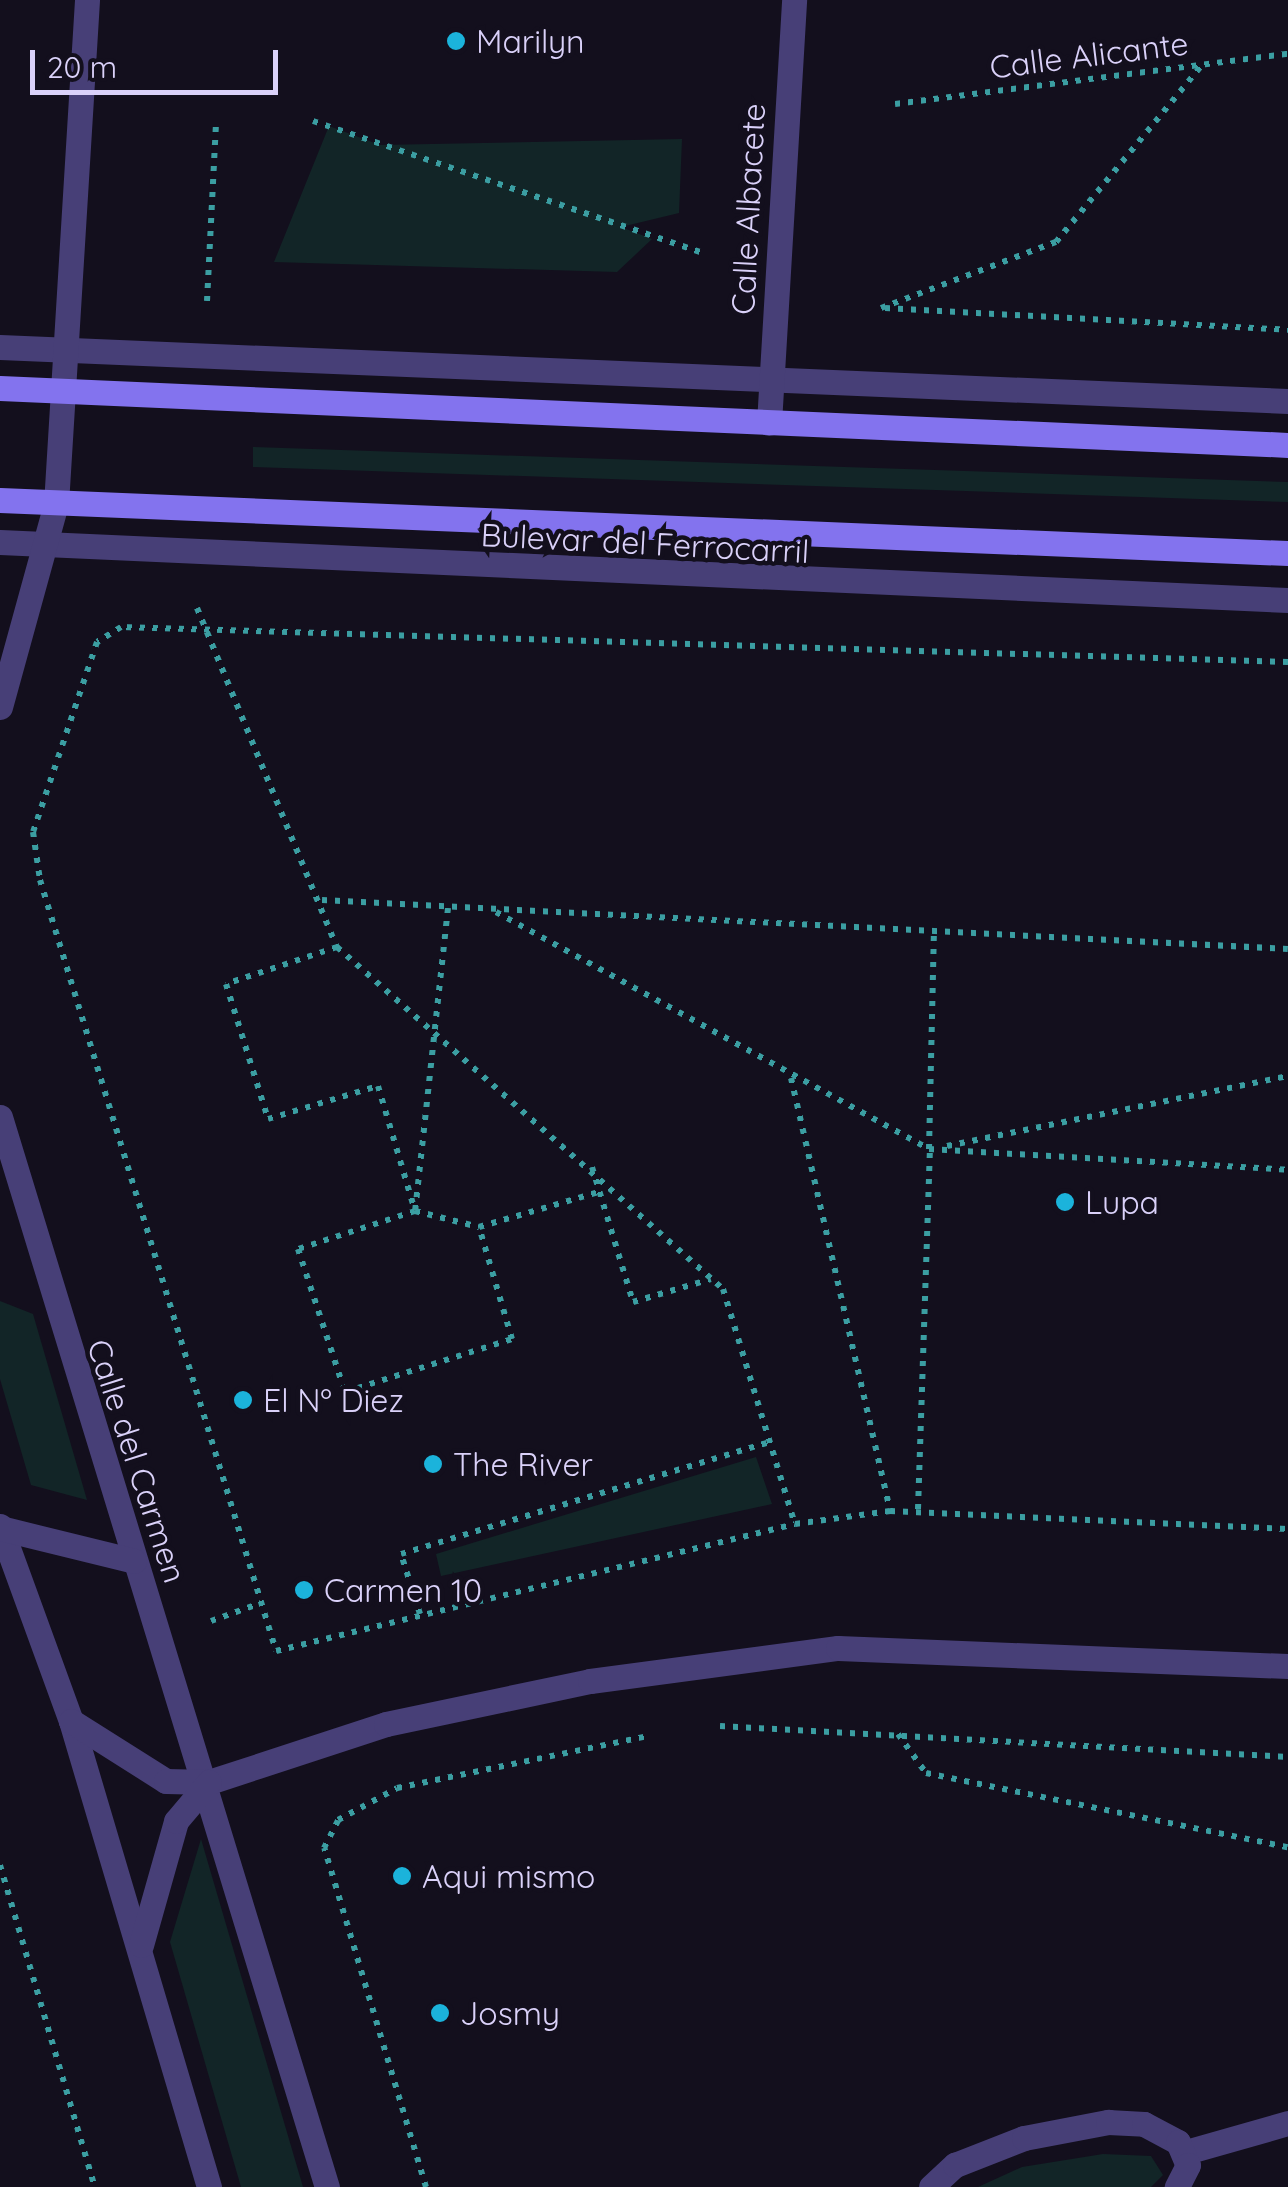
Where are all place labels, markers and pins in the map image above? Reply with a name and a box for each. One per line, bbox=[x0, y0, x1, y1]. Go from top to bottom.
place label: Marilyn bbox=[476, 22, 585, 60]
marker: Marilyn bbox=[445, 30, 467, 52]
place label: Lupa bbox=[1085, 1183, 1159, 1221]
marker: Lupa bbox=[1054, 1191, 1076, 1213]
place label: El Nº Diez bbox=[263, 1381, 404, 1419]
marker: El Nº Diez bbox=[232, 1389, 254, 1411]
place label: The River bbox=[453, 1445, 593, 1483]
marker: The River bbox=[422, 1453, 444, 1475]
place label: Carmen 10 bbox=[324, 1571, 482, 1609]
marker: Carmen 10 bbox=[293, 1579, 315, 1601]
place label: Aqui mismo bbox=[422, 1857, 595, 1895]
marker: Aqui mismo bbox=[391, 1865, 413, 1887]
place label: Josmy bbox=[460, 1994, 560, 2032]
marker: Josmy bbox=[429, 2002, 451, 2024]

